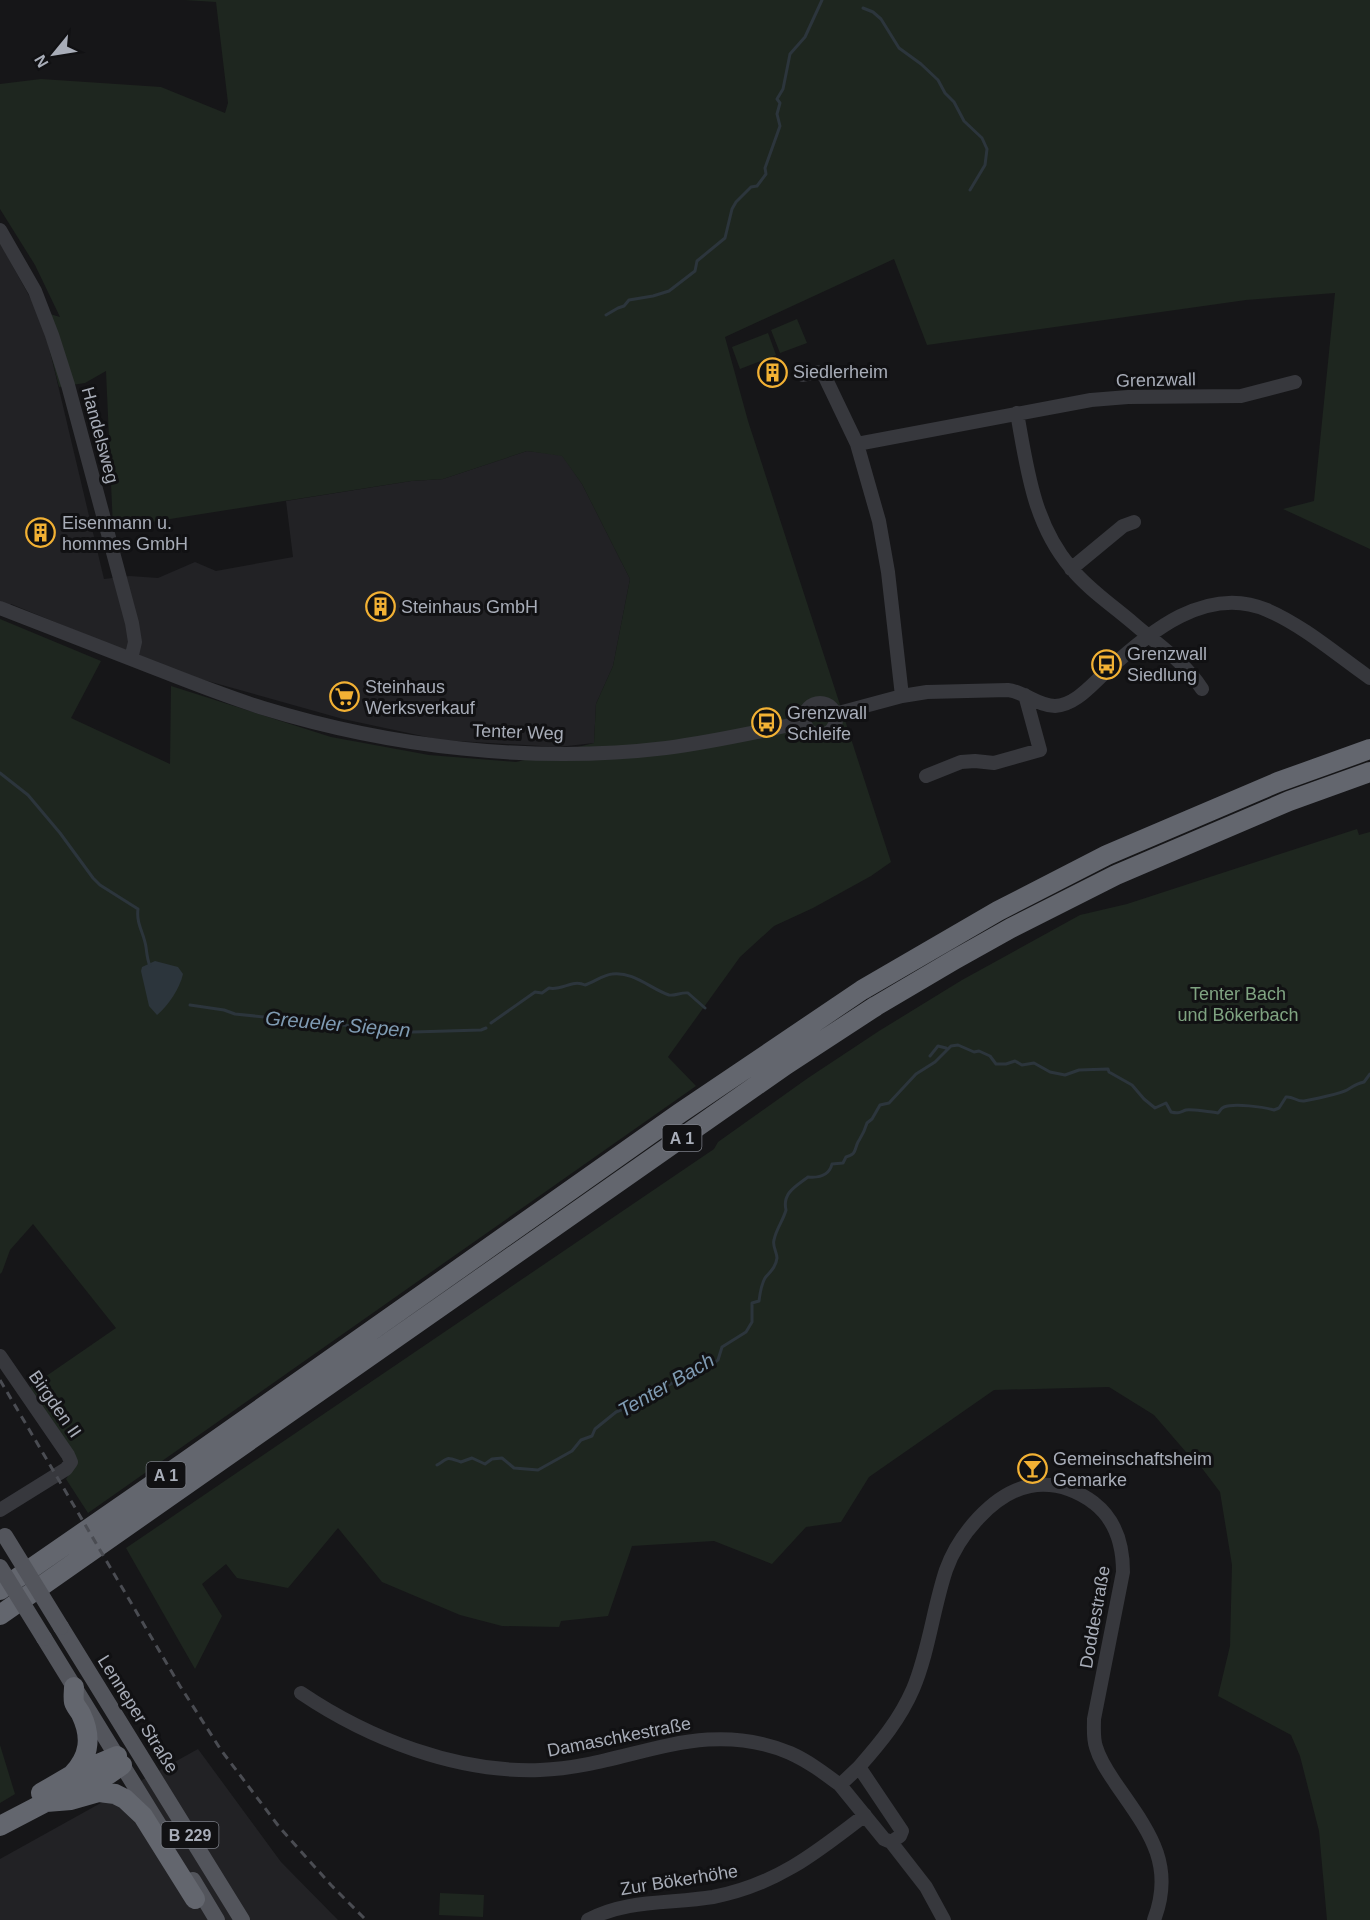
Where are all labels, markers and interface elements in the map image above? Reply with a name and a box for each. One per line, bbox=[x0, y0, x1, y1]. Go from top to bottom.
north arrow bbox=[24, 24, 84, 84]
text: N bbox=[31, 52, 52, 71]
building icon: Siedlerheim bbox=[756, 356, 788, 388]
place label: Siedlerheim bbox=[793, 362, 888, 382]
street label: Grenzwall bbox=[1116, 369, 1196, 391]
street label: Handelsweg bbox=[78, 385, 122, 485]
place label: Eisenmann u. hommes GmbH bbox=[62, 513, 188, 554]
building icon: Eisenmann u. hommes GmbH bbox=[25, 517, 57, 549]
building icon: Steinhaus GmbH bbox=[364, 591, 396, 623]
place label: Steinhaus GmbH bbox=[401, 597, 538, 617]
place label: Grenzwall Siedlung bbox=[1127, 644, 1207, 685]
bus stop icon: Grenzwall Siedlung bbox=[1090, 648, 1122, 680]
place label: Steinhaus Werksverkauf bbox=[365, 677, 476, 718]
supermarket icon: Steinhaus Werksverkauf bbox=[328, 681, 360, 713]
place label: Grenzwall Schleife bbox=[787, 703, 867, 744]
bus stop icon: Grenzwall Schleife bbox=[750, 707, 782, 739]
street label: Tenter Weg bbox=[472, 720, 564, 744]
park label: Tenter Bach und Bökerbach bbox=[1177, 984, 1299, 1025]
water label: Greueler Siepen bbox=[264, 1007, 412, 1041]
road number: A 1 bbox=[662, 1125, 702, 1151]
water label: Tenter Bach bbox=[614, 1349, 718, 1421]
street label: Birgden II bbox=[25, 1367, 85, 1441]
place label: Gemeinschaftsheim Gemarke bbox=[1053, 1449, 1212, 1490]
bar icon: Gemeinschaftsheim Gemarke bbox=[1016, 1453, 1048, 1485]
road number: A 1 bbox=[146, 1462, 186, 1488]
street label: Doddestraße bbox=[1076, 1564, 1114, 1670]
street label: Lenneper Straße bbox=[94, 1651, 182, 1777]
street label: Damaschkestraße bbox=[545, 1713, 693, 1761]
road number: B 229 bbox=[162, 1822, 219, 1848]
street label: Zur Bökerhöhe bbox=[619, 1861, 739, 1899]

